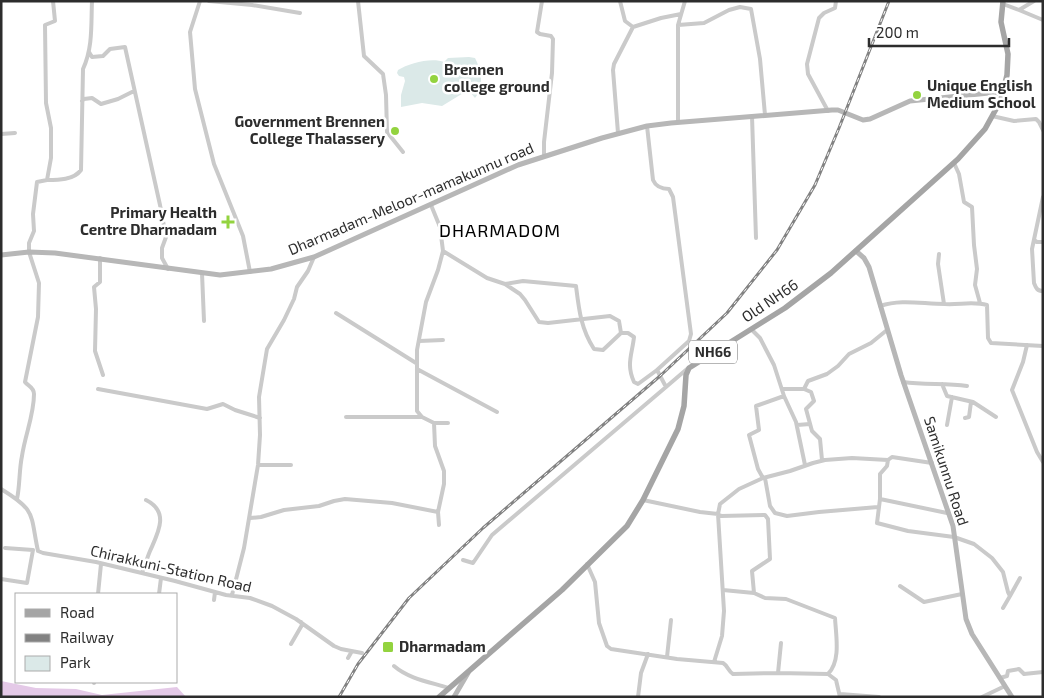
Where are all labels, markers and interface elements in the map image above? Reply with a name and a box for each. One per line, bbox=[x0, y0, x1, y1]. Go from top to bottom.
scale bar bbox=[869, 15, 1009, 47]
text: 200 m bbox=[876, 23, 919, 41]
place label: Brennen college ground bbox=[444, 60, 550, 95]
marker: Brennen college ground bbox=[428, 73, 440, 85]
place label: Unique English Medium School bbox=[927, 76, 1036, 111]
marker: Unique English Medium School bbox=[911, 89, 923, 101]
place label: Government Brennen College Thalassery bbox=[234, 112, 386, 148]
marker: Government Brennen College Thalassery bbox=[389, 125, 401, 137]
street label: Dharmadam-Meloor-mamakunnu road bbox=[285, 138, 536, 258]
place label: Primary Health Centre Dharmadam bbox=[80, 203, 217, 238]
marker: Primary Health Centre Dharmadam bbox=[221, 215, 235, 229]
district label: DHARMADOM bbox=[439, 219, 561, 241]
street label: Old NH66 bbox=[738, 275, 801, 326]
road number: NH66 bbox=[689, 341, 737, 364]
street label: Samikunnu Road bbox=[921, 414, 973, 527]
street label: Chirakkuni-Station Road bbox=[89, 541, 254, 595]
legend bbox=[15, 593, 178, 683]
text: Road bbox=[60, 603, 95, 621]
text: Railway bbox=[60, 628, 114, 646]
place label: Dharmadam bbox=[399, 637, 486, 655]
marker: Dharmadam bbox=[381, 640, 395, 654]
text: Park bbox=[60, 653, 91, 671]

